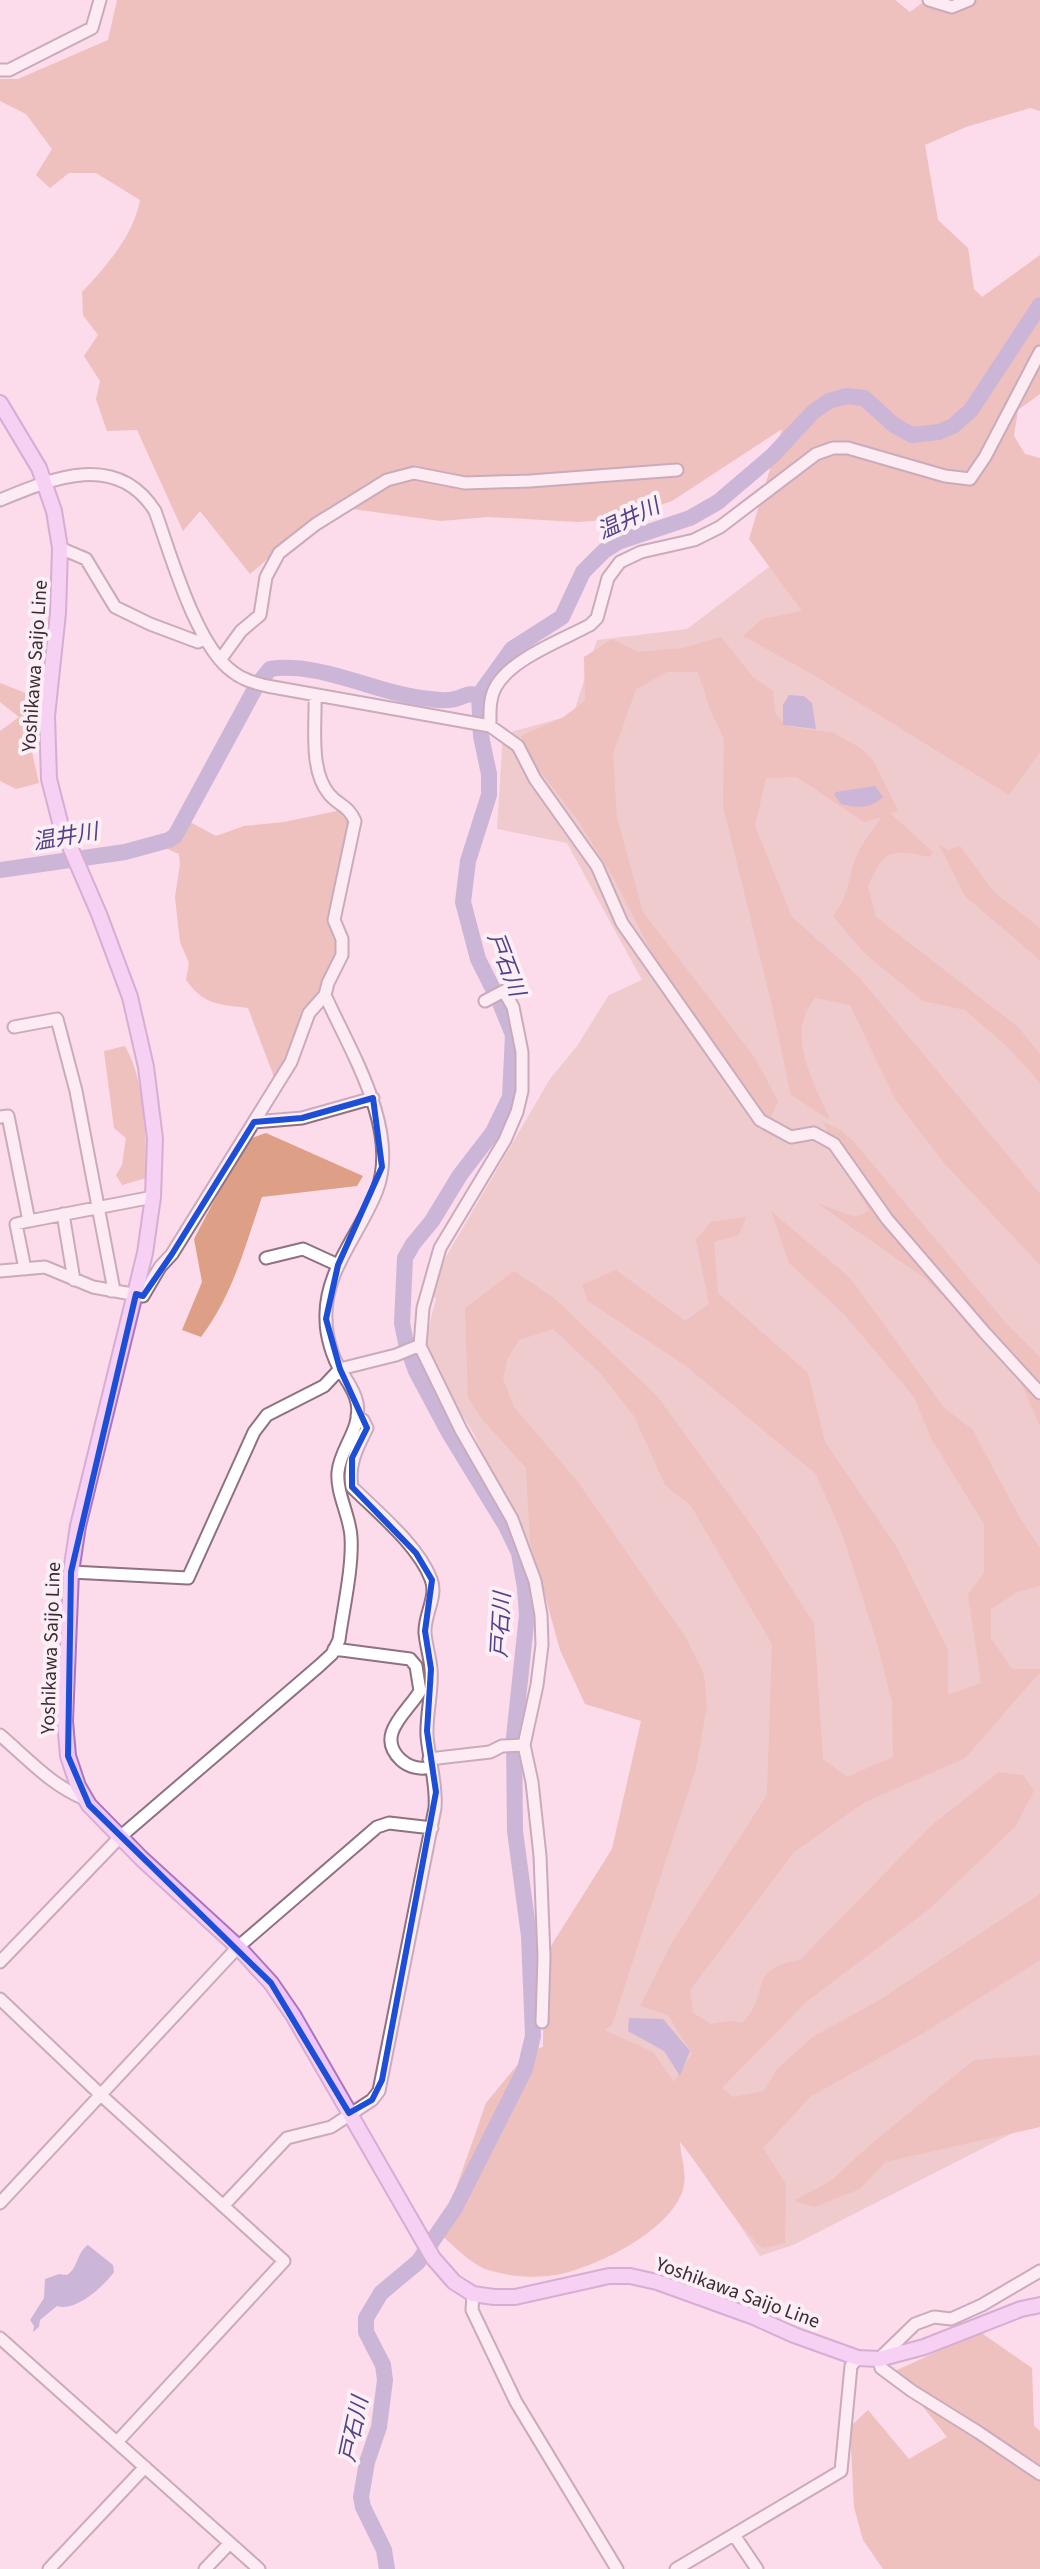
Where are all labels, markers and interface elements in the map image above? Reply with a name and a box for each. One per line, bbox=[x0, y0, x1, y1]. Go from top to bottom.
water label: 温井川 bbox=[592, 490, 667, 547]
street label: Yoshikawa Saijo Line bbox=[15, 579, 55, 754]
water label: 温井川 bbox=[30, 815, 102, 858]
water label: 戸石川 bbox=[479, 928, 534, 1003]
street label: Yoshikawa Saijo Line bbox=[34, 1561, 68, 1736]
water label: 戸石川 bbox=[483, 1589, 519, 1659]
street label: Yoshikawa Saijo Line bbox=[651, 2250, 824, 2336]
water label: 戸石川 bbox=[331, 2392, 377, 2465]

